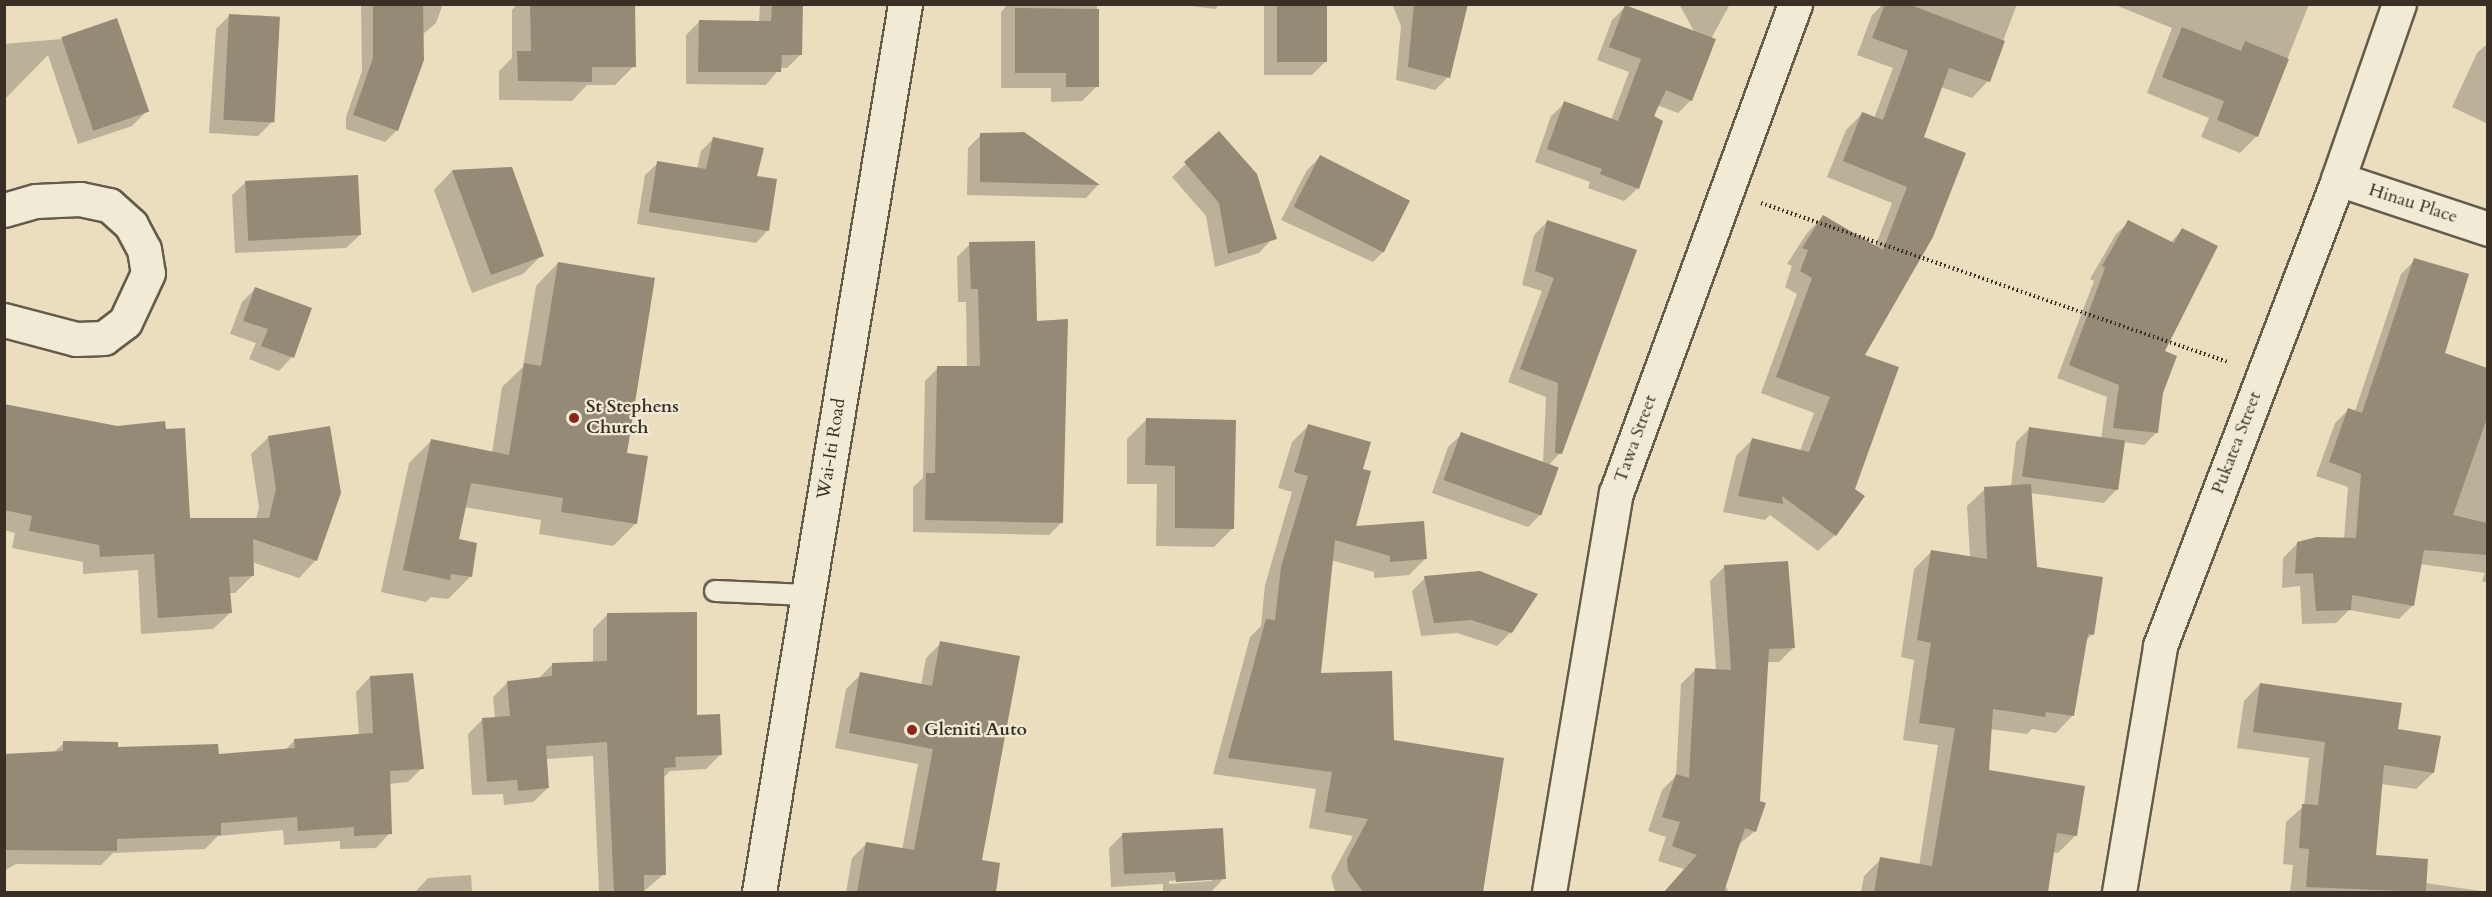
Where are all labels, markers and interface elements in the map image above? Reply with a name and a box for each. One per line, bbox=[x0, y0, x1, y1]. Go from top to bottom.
street label: Hinau Place bbox=[2366, 179, 2460, 229]
street label: Pukatea Street bbox=[2208, 389, 2266, 497]
street label: Tawa Street bbox=[1610, 392, 1662, 486]
place label: St Stephens Church bbox=[586, 397, 679, 440]
street label: Wai-Iti Road bbox=[813, 397, 851, 501]
marker: St Stephens Church bbox=[567, 411, 581, 425]
place label: Gleniti Auto bbox=[924, 719, 1027, 741]
marker: Gleniti Auto bbox=[905, 723, 919, 737]

